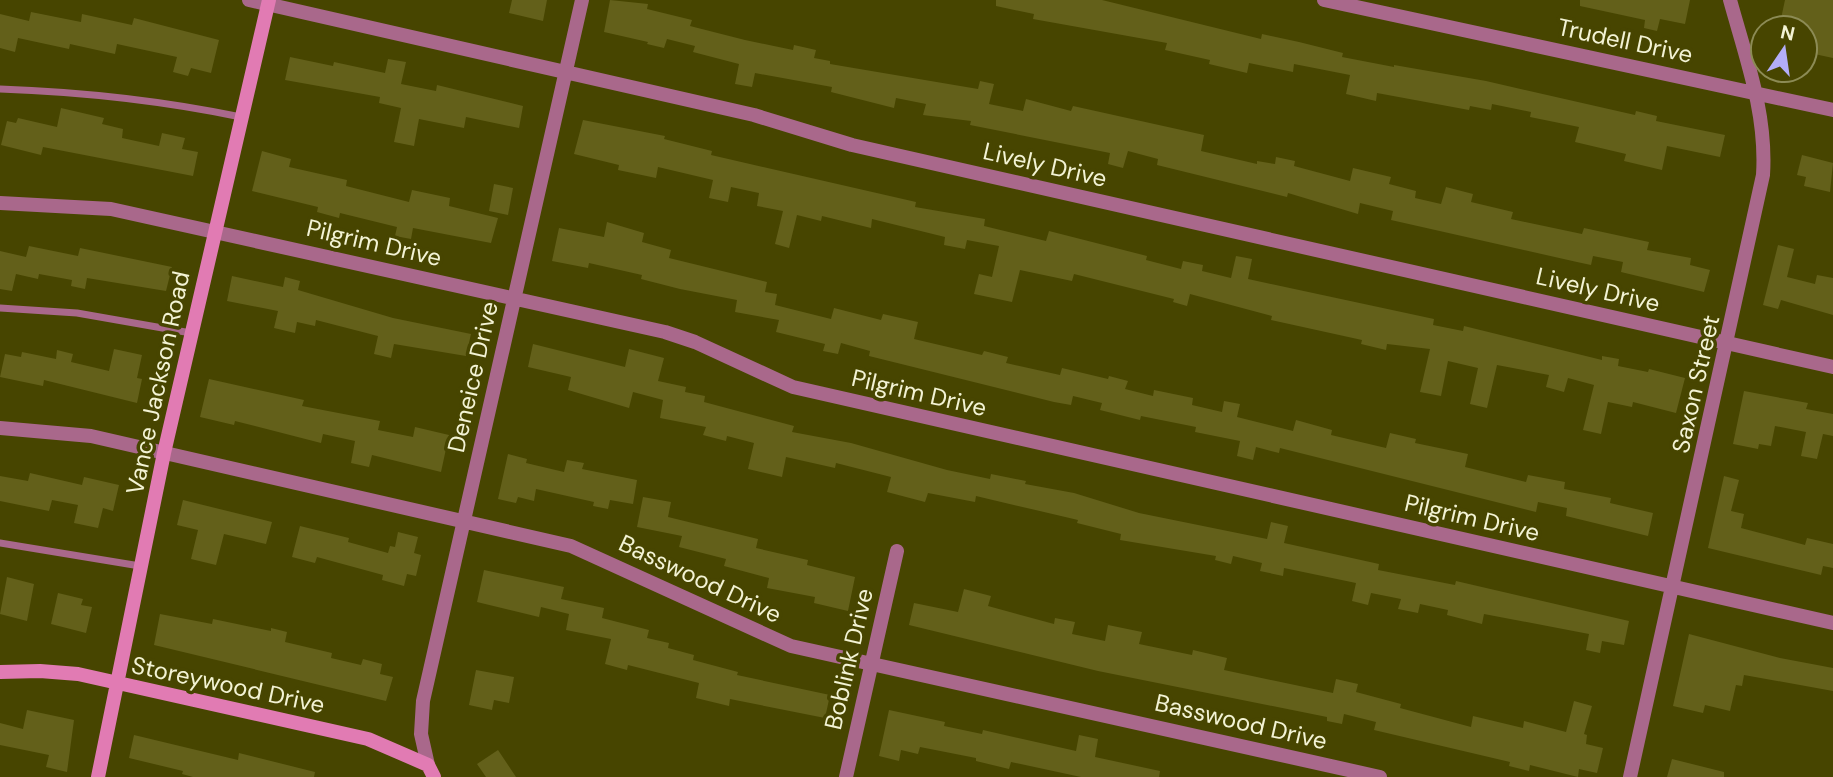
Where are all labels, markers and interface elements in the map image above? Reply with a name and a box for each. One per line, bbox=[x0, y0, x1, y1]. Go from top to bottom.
street label: Trudell Drive bbox=[1555, 11, 1695, 70]
north arrow bbox=[1749, 14, 1819, 84]
text: N bbox=[1778, 19, 1797, 47]
street label: Lively Drive bbox=[980, 135, 1110, 194]
street label: Pilgrim Drive bbox=[304, 212, 445, 273]
street label: Lively Drive bbox=[1533, 260, 1663, 319]
street label: Vance Jackson Road bbox=[119, 268, 196, 498]
street label: Deneice Drive bbox=[440, 298, 505, 455]
street label: Saxon Street bbox=[1665, 312, 1726, 456]
street label: Pilgrim Drive bbox=[849, 362, 990, 423]
street label: Pilgrim Drive bbox=[1402, 487, 1543, 548]
street label: Basswood Drive bbox=[614, 527, 786, 630]
street label: Boblink Drive bbox=[817, 585, 880, 732]
street label: Storeywood Drive bbox=[129, 649, 328, 720]
street label: Basswood Drive bbox=[1152, 687, 1330, 756]

